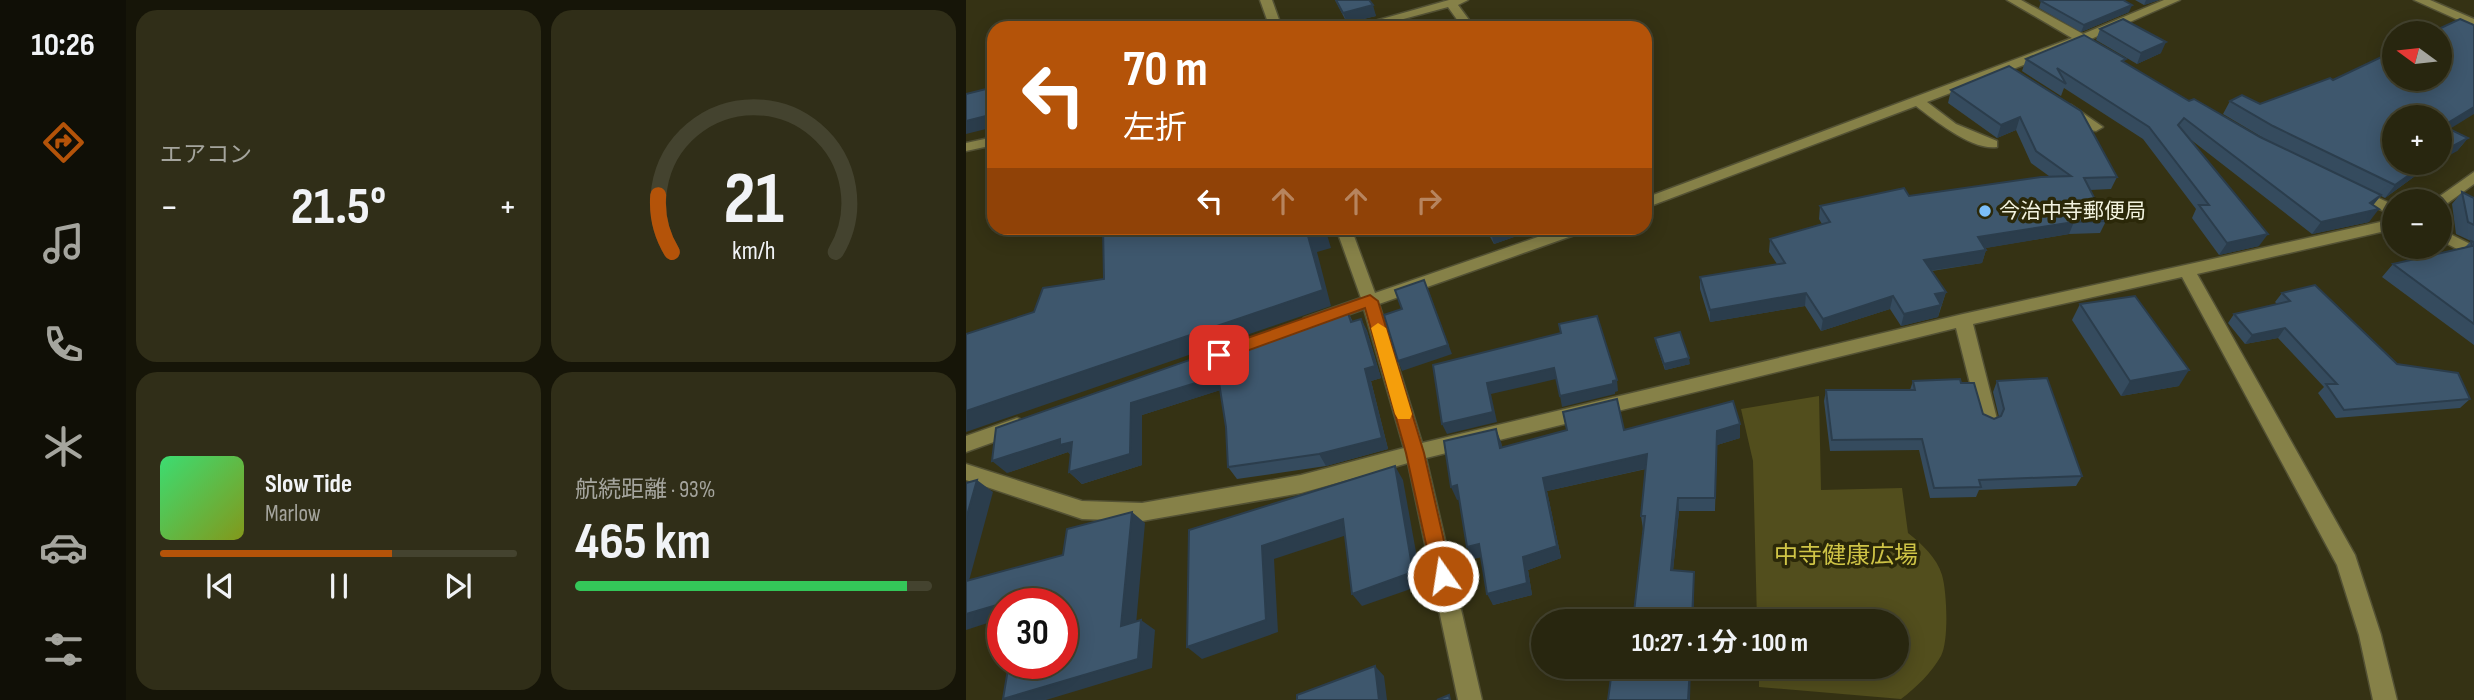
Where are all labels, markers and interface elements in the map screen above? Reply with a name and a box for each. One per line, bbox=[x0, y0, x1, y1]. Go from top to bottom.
north arrow bbox=[2382, 21, 2452, 91]
map controls bbox=[2382, 21, 2452, 259]
text: 10:26 bbox=[31, 26, 95, 65]
text: 70 m bbox=[1123, 41, 1208, 100]
icon: left bbox=[1008, 49, 1099, 140]
button: + bbox=[2382, 105, 2452, 175]
text: 左折 bbox=[1123, 109, 1187, 148]
icon: directions bbox=[39, 118, 88, 167]
text: エアコン bbox=[160, 141, 252, 169]
text: 21 bbox=[723, 156, 784, 244]
text: 21.5° bbox=[291, 176, 386, 239]
icon: left bbox=[1191, 182, 1229, 220]
icon: ahead bbox=[1264, 182, 1302, 220]
icon: ahead bbox=[1337, 182, 1375, 220]
icon: right bbox=[1410, 182, 1448, 220]
text: − bbox=[160, 185, 179, 230]
text: + bbox=[498, 185, 517, 230]
button: − bbox=[2382, 189, 2452, 259]
place label: 今治中寺郵便局 bbox=[1999, 199, 2146, 224]
marker: 今治中寺郵便局 bbox=[1977, 203, 1993, 219]
icon: music bbox=[39, 219, 88, 268]
text: km/h bbox=[732, 236, 775, 267]
icon: phone bbox=[39, 320, 88, 369]
pin bbox=[1189, 325, 1249, 385]
icon: arrive bbox=[1200, 336, 1238, 374]
icon: climate bbox=[39, 422, 88, 471]
text: Slow Tide bbox=[265, 469, 352, 500]
text: 航続距離 · 93% bbox=[575, 476, 715, 504]
text: Marlow bbox=[265, 500, 321, 528]
text: 465 km bbox=[575, 511, 711, 574]
icon: car bbox=[39, 523, 88, 572]
position arrow bbox=[1406, 539, 1480, 613]
park label: 中寺健康広場 bbox=[1774, 541, 1918, 570]
icon: previous bbox=[201, 567, 239, 605]
icon: pause bbox=[320, 567, 358, 605]
icon: next bbox=[439, 567, 477, 605]
speed limit sign: 30 bbox=[987, 588, 1078, 679]
icon: filters bbox=[39, 625, 88, 674]
text: 10:27 · 1 分 · 100 m bbox=[1632, 628, 1808, 659]

